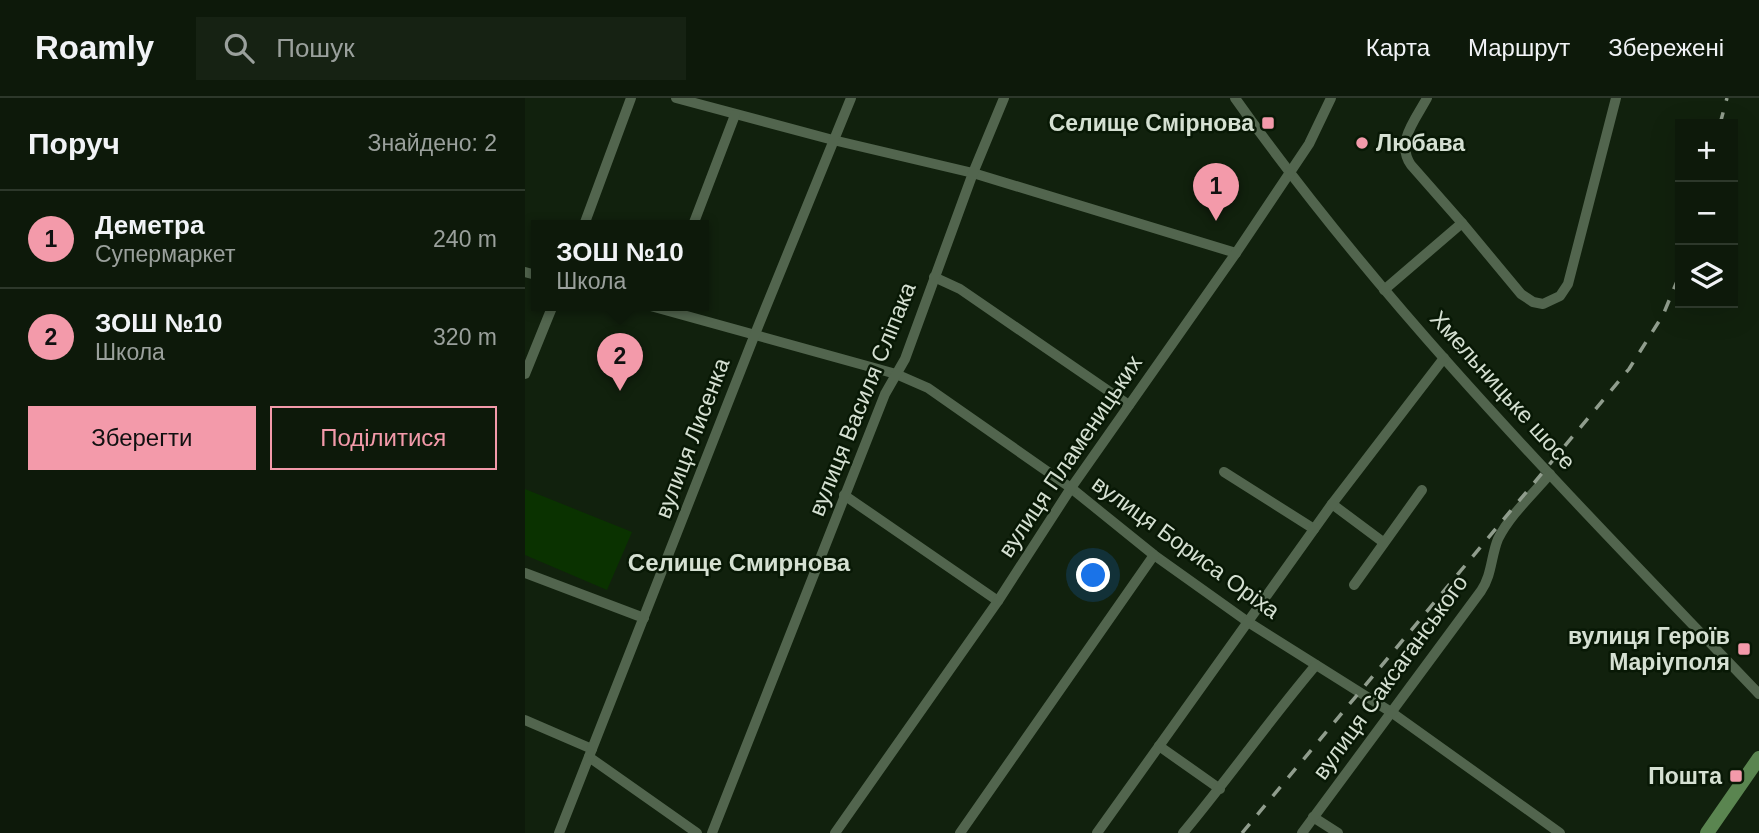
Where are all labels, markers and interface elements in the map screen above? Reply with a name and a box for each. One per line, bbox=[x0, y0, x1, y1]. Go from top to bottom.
search box bbox=[196, 17, 686, 80]
text: Roamly bbox=[35, 29, 154, 66]
icon: search bbox=[220, 29, 258, 67]
text: Пошук bbox=[276, 33, 355, 63]
text: Карта bbox=[1366, 34, 1430, 61]
text: Маршрут bbox=[1468, 34, 1570, 61]
text: Збережені bbox=[1608, 34, 1724, 61]
place label: Селище Смірнова bbox=[1049, 110, 1254, 136]
marker: Селище Смірнова bbox=[1260, 115, 1276, 131]
map controls bbox=[1675, 119, 1738, 308]
button: + bbox=[1675, 119, 1738, 182]
text: Поруч bbox=[28, 127, 120, 160]
text: Знайдено: 2 bbox=[367, 130, 497, 156]
place label: Любава bbox=[1376, 130, 1465, 156]
marker: Любава bbox=[1354, 135, 1370, 151]
pin: 1 bbox=[1193, 163, 1239, 221]
button: − bbox=[1675, 182, 1738, 245]
text: Деметра bbox=[95, 210, 204, 240]
popup bbox=[531, 220, 709, 311]
text: 1 bbox=[45, 226, 57, 252]
text: 240 m bbox=[433, 226, 497, 252]
text: ЗОШ №10 bbox=[556, 237, 684, 267]
text: Супермаркет bbox=[95, 241, 235, 267]
button: layers bbox=[1675, 245, 1738, 308]
text: Школа bbox=[556, 268, 626, 294]
street label: вулиця Василя Сліпака bbox=[803, 278, 921, 520]
street label: Хмельницьке шосе bbox=[1425, 305, 1581, 475]
text: ЗОШ №10 bbox=[95, 308, 222, 338]
text: 2 bbox=[45, 324, 57, 350]
text: 320 m bbox=[433, 324, 497, 350]
pin: 2 bbox=[597, 333, 643, 391]
text: Школа bbox=[95, 339, 165, 365]
street label: вулиця Пламеницьких bbox=[993, 350, 1147, 562]
street label: вулиця Лисенка bbox=[650, 354, 735, 522]
button: Зберегти bbox=[28, 406, 256, 470]
button: Поділитися bbox=[270, 406, 497, 470]
street label: вулиця Бориса Оріха bbox=[1087, 470, 1285, 624]
district label: Селище Смирнова bbox=[628, 549, 851, 576]
your location bbox=[1076, 558, 1110, 592]
street label: вулиця Саксаганського bbox=[1307, 570, 1473, 784]
place label: вулиця Героїв Маріуполя bbox=[1568, 623, 1730, 675]
marker: вулиця Героїв Маріуполя bbox=[1736, 641, 1752, 657]
place label: Пошта bbox=[1648, 763, 1722, 789]
marker: Пошта bbox=[1728, 768, 1744, 784]

